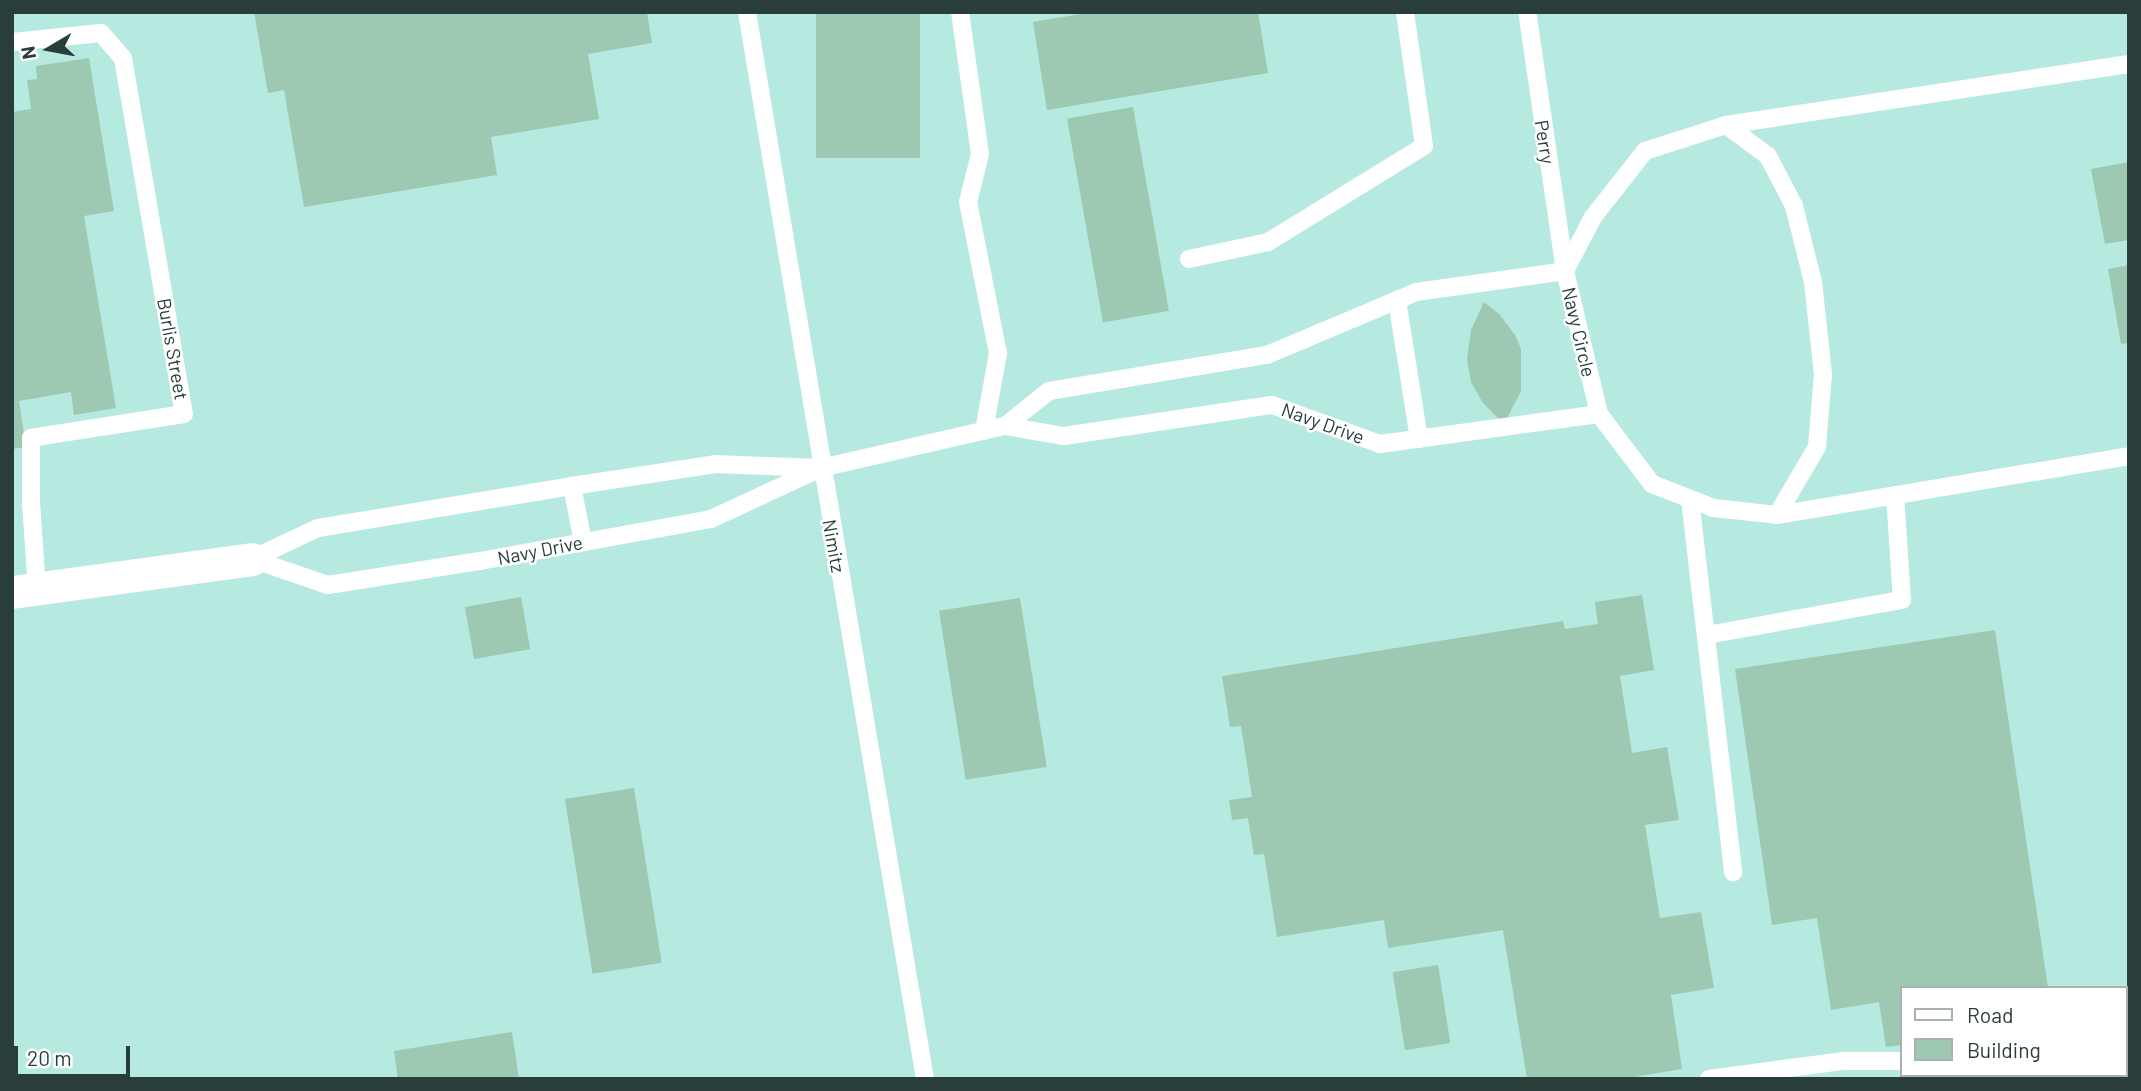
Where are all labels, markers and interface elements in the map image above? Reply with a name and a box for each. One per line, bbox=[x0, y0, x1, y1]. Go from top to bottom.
north arrow bbox=[14, 14, 84, 84]
text: N bbox=[15, 45, 40, 61]
street label: Perry bbox=[1530, 118, 1560, 166]
street label: Navy Circle bbox=[1558, 285, 1600, 379]
street label: Burlis Street bbox=[153, 296, 193, 402]
street label: Navy Drive bbox=[1279, 398, 1367, 448]
street label: Nimitz bbox=[818, 518, 850, 574]
street label: Navy Drive bbox=[495, 531, 585, 569]
legend bbox=[1899, 986, 2127, 1077]
text: Road bbox=[1967, 1002, 2013, 1027]
scale bar bbox=[18, 1032, 133, 1076]
text: Building bbox=[1967, 1037, 2041, 1062]
text: 20 m bbox=[27, 1045, 72, 1070]

